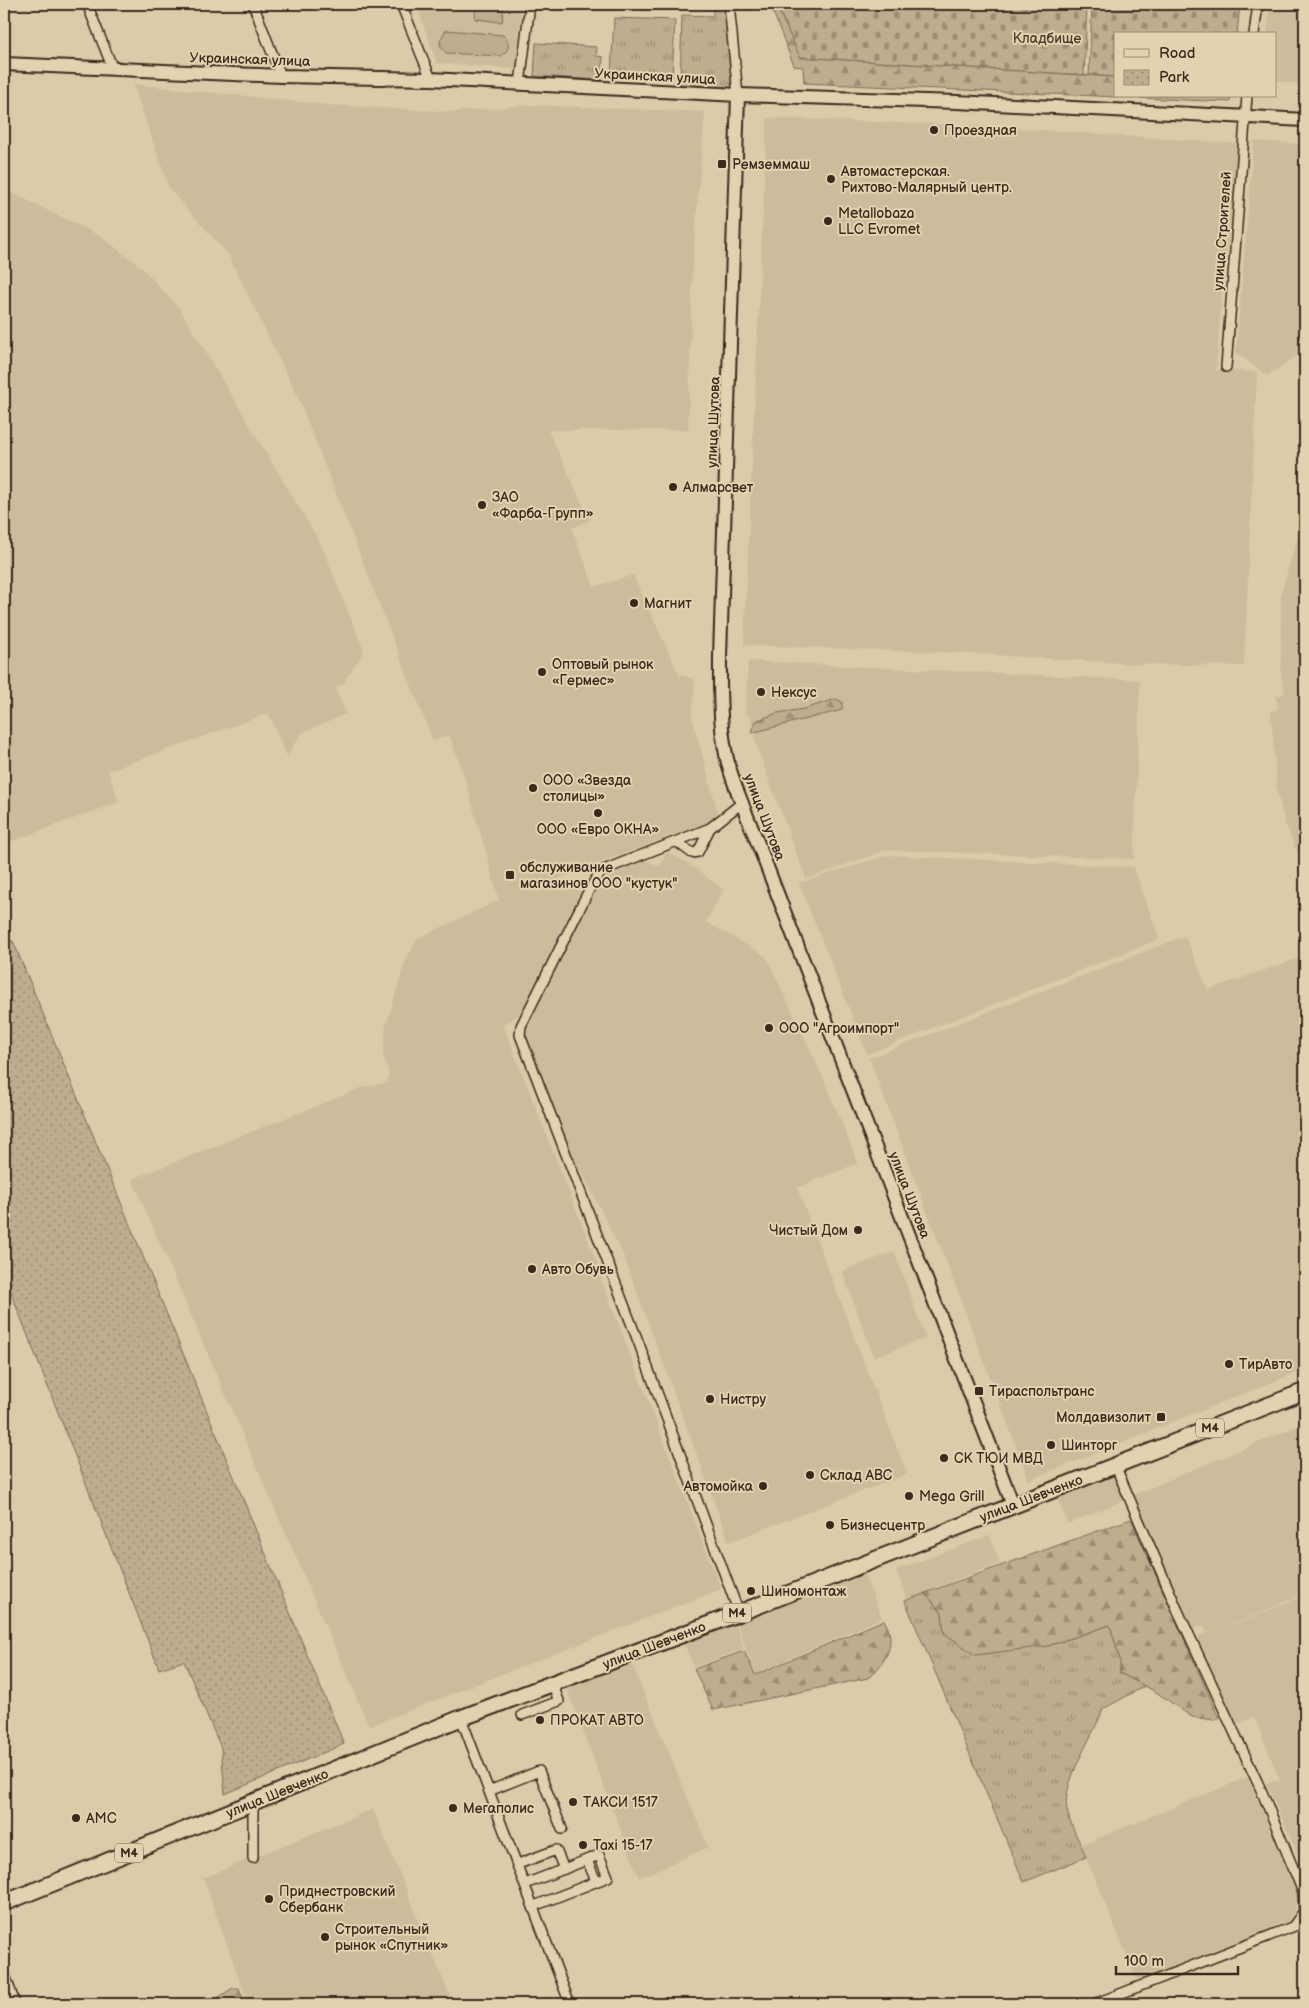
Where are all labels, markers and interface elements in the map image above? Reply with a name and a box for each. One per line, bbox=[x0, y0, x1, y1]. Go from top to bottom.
park label: Кладбище bbox=[1013, 30, 1081, 47]
legend bbox=[1114, 32, 1276, 98]
text: Road bbox=[1159, 44, 1195, 63]
street label: Украинская улица bbox=[189, 49, 312, 70]
street label: Украинская улица bbox=[594, 65, 717, 88]
text: Park bbox=[1159, 68, 1190, 87]
place label: Проездная bbox=[944, 122, 1017, 139]
marker: Проездная bbox=[928, 124, 940, 136]
place label: Ремземмаш bbox=[732, 156, 810, 173]
marker: Ремземмаш bbox=[716, 158, 728, 170]
place label: Автомастерская. Рихтово-Малярный центр. bbox=[840, 163, 1012, 196]
street label: улица Строителей bbox=[1210, 171, 1235, 291]
marker: Автомастерская. Рихтово-Малярный центр. bbox=[825, 173, 837, 185]
place label: Metallobaza LLC Evromet bbox=[838, 205, 921, 238]
marker: Metallobaza LLC Evromet bbox=[822, 215, 834, 227]
street label: улица Шутова bbox=[703, 375, 724, 468]
place label: Алмарсвет bbox=[682, 479, 754, 496]
marker: Алмарсвет bbox=[667, 481, 679, 493]
place label: ЗАО «Фарба-Групп» bbox=[492, 489, 594, 522]
marker: ЗАО «Фарба-Групп» bbox=[476, 499, 488, 511]
place label: Магнит bbox=[644, 595, 692, 612]
marker: Магнит bbox=[628, 597, 640, 609]
place label: Оптовый рынок «Гермес» bbox=[552, 656, 654, 689]
marker: Оптовый рынок «Гермес» bbox=[536, 666, 548, 678]
place label: Нексус bbox=[771, 684, 817, 701]
marker: Нексус bbox=[755, 686, 767, 698]
street label: улица Шутова bbox=[740, 771, 789, 864]
place label: ООО «Звезда столицы» bbox=[543, 772, 632, 805]
marker: ООО «Звезда столицы» bbox=[527, 782, 539, 794]
marker: ООО «Евро ОКНА» bbox=[592, 807, 604, 819]
place label: ООО «Евро ОКНА» bbox=[537, 821, 659, 838]
place label: обслуживание магазинов ООО "кустук" bbox=[520, 859, 677, 892]
marker: обслуживание магазинов ООО "кустук" bbox=[504, 869, 516, 881]
place label: ООО "Агроимпорт" bbox=[779, 1020, 899, 1037]
marker: ООО "Агроимпорт" bbox=[763, 1022, 775, 1034]
street label: улица Шутова bbox=[885, 1149, 934, 1242]
place label: Чистый Дом bbox=[769, 1222, 848, 1239]
marker: Чистый Дом bbox=[852, 1224, 864, 1236]
place label: Авто Обувь bbox=[541, 1261, 614, 1278]
marker: Авто Обувь bbox=[526, 1263, 538, 1275]
place label: ТирАвто bbox=[1239, 1356, 1292, 1373]
marker: ТирАвто bbox=[1223, 1358, 1235, 1370]
place label: Тираспольтранс bbox=[989, 1383, 1095, 1400]
marker: Тираспольтранс bbox=[973, 1385, 985, 1397]
place label: Нистру bbox=[720, 1391, 766, 1408]
marker: Нистру bbox=[704, 1393, 716, 1405]
place label: Молдавизолит bbox=[1056, 1409, 1151, 1426]
marker: Молдавизолит bbox=[1155, 1411, 1167, 1423]
road number: M4 bbox=[1196, 1419, 1224, 1438]
place label: Шинторг bbox=[1061, 1437, 1118, 1454]
marker: Шинторг bbox=[1045, 1439, 1057, 1451]
place label: СК ТЮИ МВД bbox=[954, 1450, 1043, 1467]
marker: СК ТЮИ МВД bbox=[938, 1452, 950, 1464]
place label: Склад АВС bbox=[820, 1467, 893, 1484]
marker: Склад АВС bbox=[804, 1469, 816, 1481]
street label: улица Шевченко bbox=[977, 1471, 1085, 1526]
place label: Автомойка bbox=[683, 1478, 754, 1495]
marker: Автомойка bbox=[757, 1480, 769, 1492]
place label: Mega Grill bbox=[919, 1488, 984, 1505]
marker: Mega Grill bbox=[903, 1490, 915, 1502]
place label: Бизнесцентр bbox=[840, 1517, 925, 1534]
marker: Бизнесцентр bbox=[824, 1519, 836, 1531]
place label: Шиномонтаж bbox=[761, 1583, 847, 1600]
marker: Шиномонтаж bbox=[745, 1585, 757, 1597]
road number: M4 bbox=[723, 1604, 751, 1622]
street label: улица Шевченко bbox=[600, 1618, 708, 1673]
place label: ПРОКАТ АВТО bbox=[550, 1712, 644, 1729]
marker: ПРОКАТ АВТО bbox=[534, 1714, 546, 1726]
street label: улица Шевченко bbox=[224, 1765, 331, 1822]
place label: ТАКСИ 1517 bbox=[583, 1794, 658, 1811]
marker: ТАКСИ 1517 bbox=[567, 1796, 579, 1808]
place label: Мегаполис bbox=[463, 1800, 534, 1817]
marker: Мегаполис bbox=[447, 1802, 459, 1814]
place label: AMC bbox=[86, 1810, 117, 1827]
marker: AMC bbox=[70, 1812, 82, 1824]
place label: Taxi 15-17 bbox=[593, 1837, 652, 1854]
marker: Taxi 15-17 bbox=[577, 1839, 589, 1851]
road number: M4 bbox=[115, 1844, 143, 1862]
place label: Приднестровский Сбербанк bbox=[279, 1883, 395, 1916]
marker: Приднестровский Сбербанк bbox=[263, 1893, 275, 1905]
place label: Строительный рынок «Спутник» bbox=[335, 1921, 449, 1954]
marker: Строительный рынок «Спутник» bbox=[319, 1931, 331, 1943]
scale bar bbox=[1116, 1943, 1239, 1975]
text: 100 m bbox=[1124, 1952, 1164, 1971]

